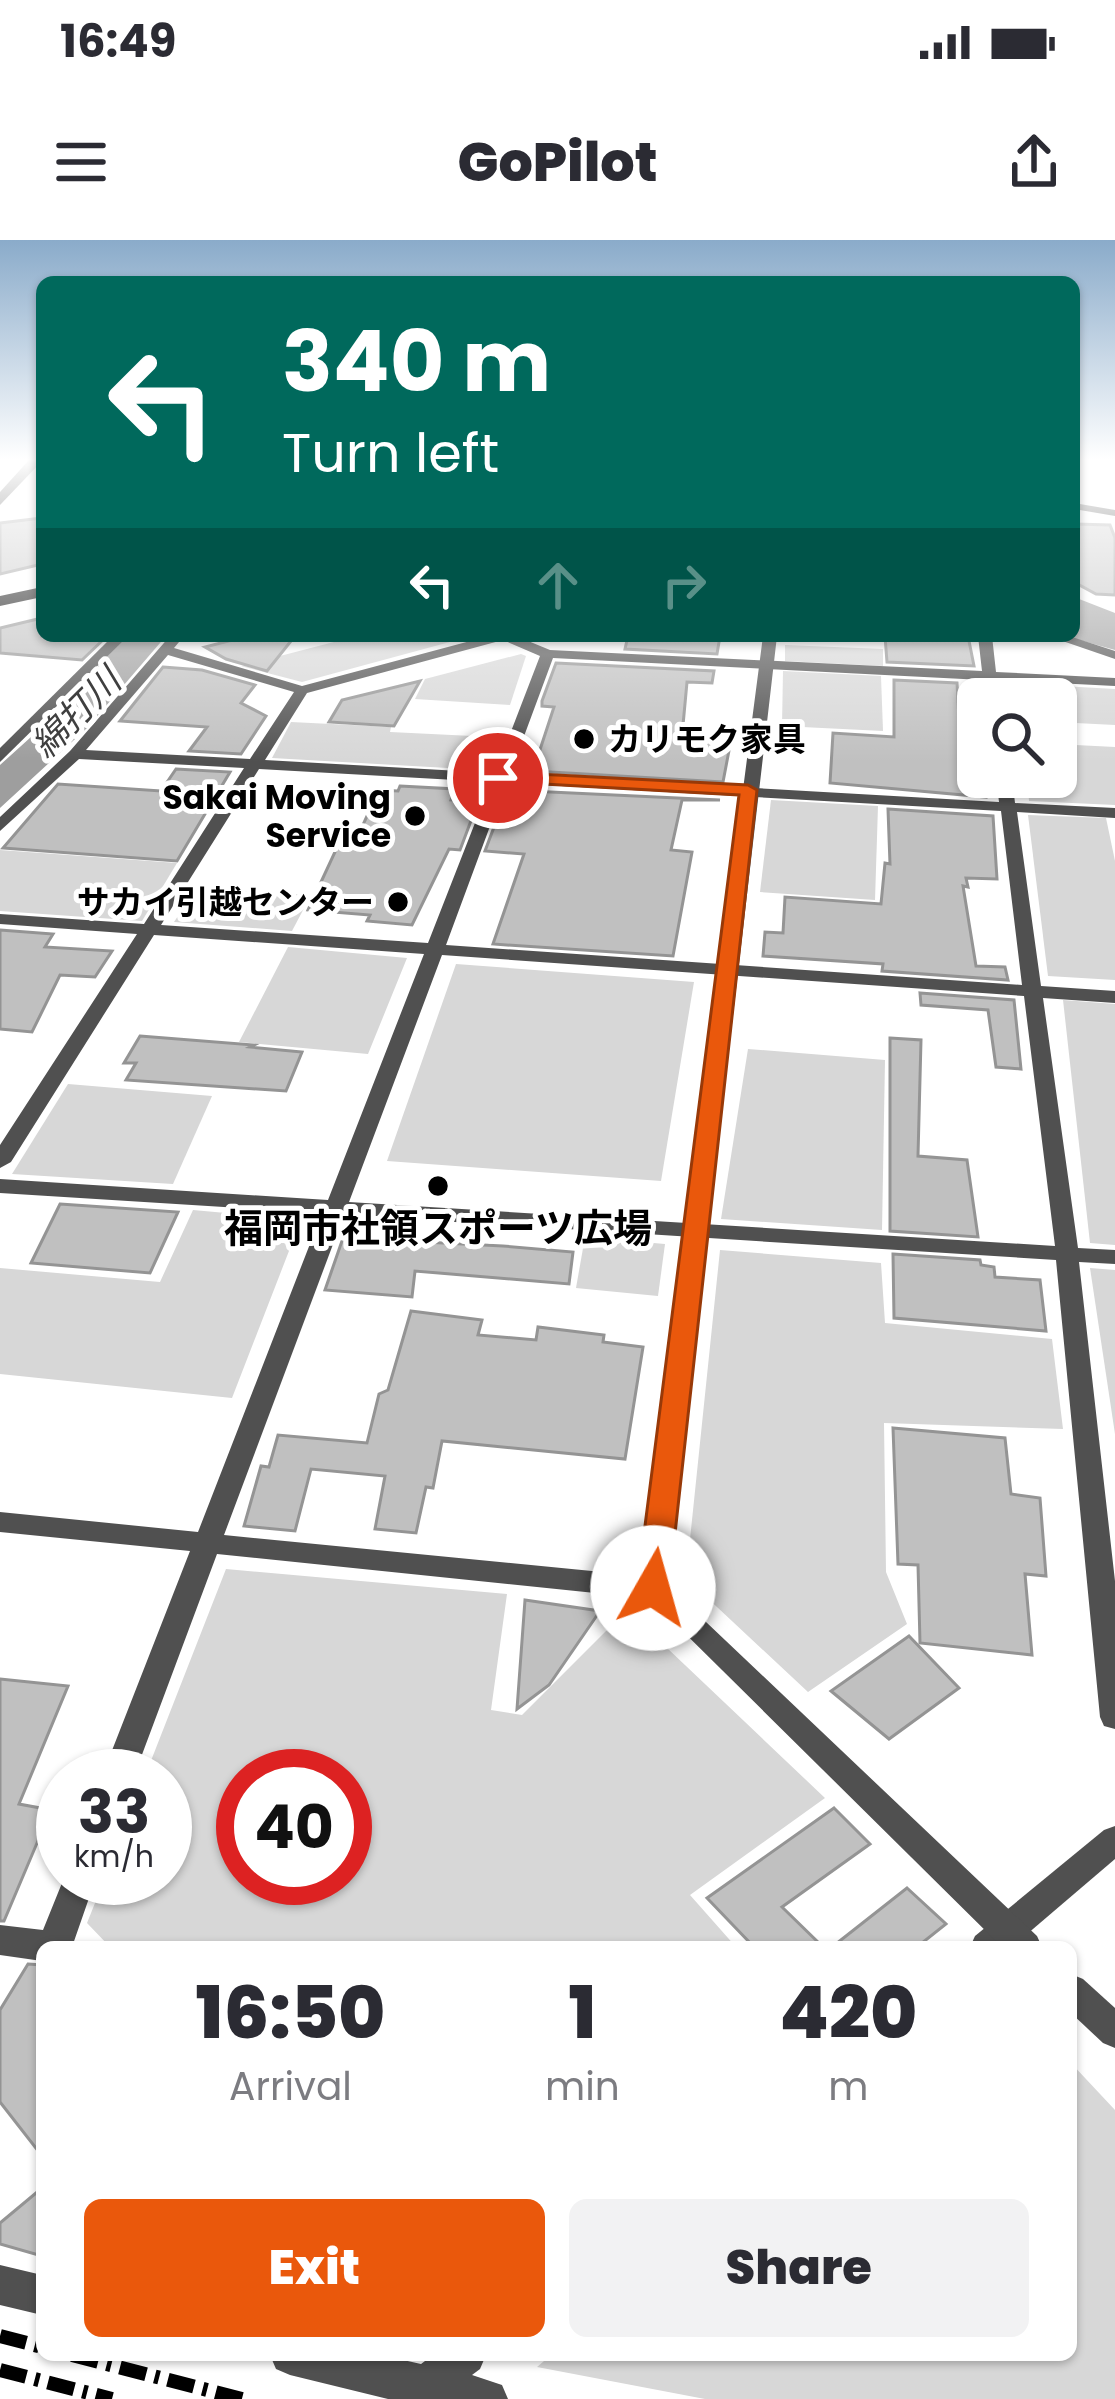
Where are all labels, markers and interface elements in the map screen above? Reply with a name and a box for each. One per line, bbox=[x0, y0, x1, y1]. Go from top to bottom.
text: 16:49 bbox=[60, 10, 177, 73]
text: GoPilot bbox=[458, 124, 657, 200]
icon: menu bbox=[48, 129, 114, 195]
icon: share bbox=[1001, 129, 1067, 195]
text: 340 m bbox=[282, 303, 551, 420]
icon: left bbox=[84, 324, 240, 480]
text: Turn left bbox=[282, 415, 499, 491]
icon: left bbox=[399, 552, 465, 618]
icon: ahead bbox=[525, 552, 591, 618]
icon: right bbox=[651, 552, 717, 618]
water label: 綿打川 bbox=[20, 654, 135, 769]
map controls bbox=[957, 678, 1077, 798]
button: search bbox=[957, 678, 1077, 798]
place label: カリモク家具 bbox=[608, 716, 806, 763]
marker: カリモク家具 bbox=[571, 726, 597, 752]
pin bbox=[447, 727, 549, 829]
icon: arrive bbox=[465, 745, 531, 811]
place label: Sakai Moving Service bbox=[162, 774, 391, 859]
marker: Sakai Moving Service bbox=[402, 803, 428, 829]
place label: サカイ引越センター bbox=[77, 879, 374, 926]
marker: サカイ引越センター bbox=[385, 889, 411, 915]
marker: 福岡市社領スポーツ広場 bbox=[425, 1173, 451, 1199]
place label: 福岡市社領スポーツ広場 bbox=[224, 1201, 652, 1256]
position arrow bbox=[590, 1525, 716, 1651]
speed limit sign: 40 bbox=[216, 1749, 372, 1905]
text: 33 bbox=[78, 1770, 150, 1854]
text: km/h bbox=[74, 1835, 154, 1878]
text: 16:50 bbox=[196, 1962, 385, 2063]
text: 1 bbox=[568, 1962, 596, 2063]
text: 420 bbox=[779, 1962, 917, 2063]
text: Arrival bbox=[229, 2059, 352, 2114]
text: min bbox=[545, 2059, 620, 2114]
text: m bbox=[828, 2059, 868, 2114]
button: Exit bbox=[84, 2199, 545, 2337]
button: Share bbox=[569, 2199, 1029, 2337]

